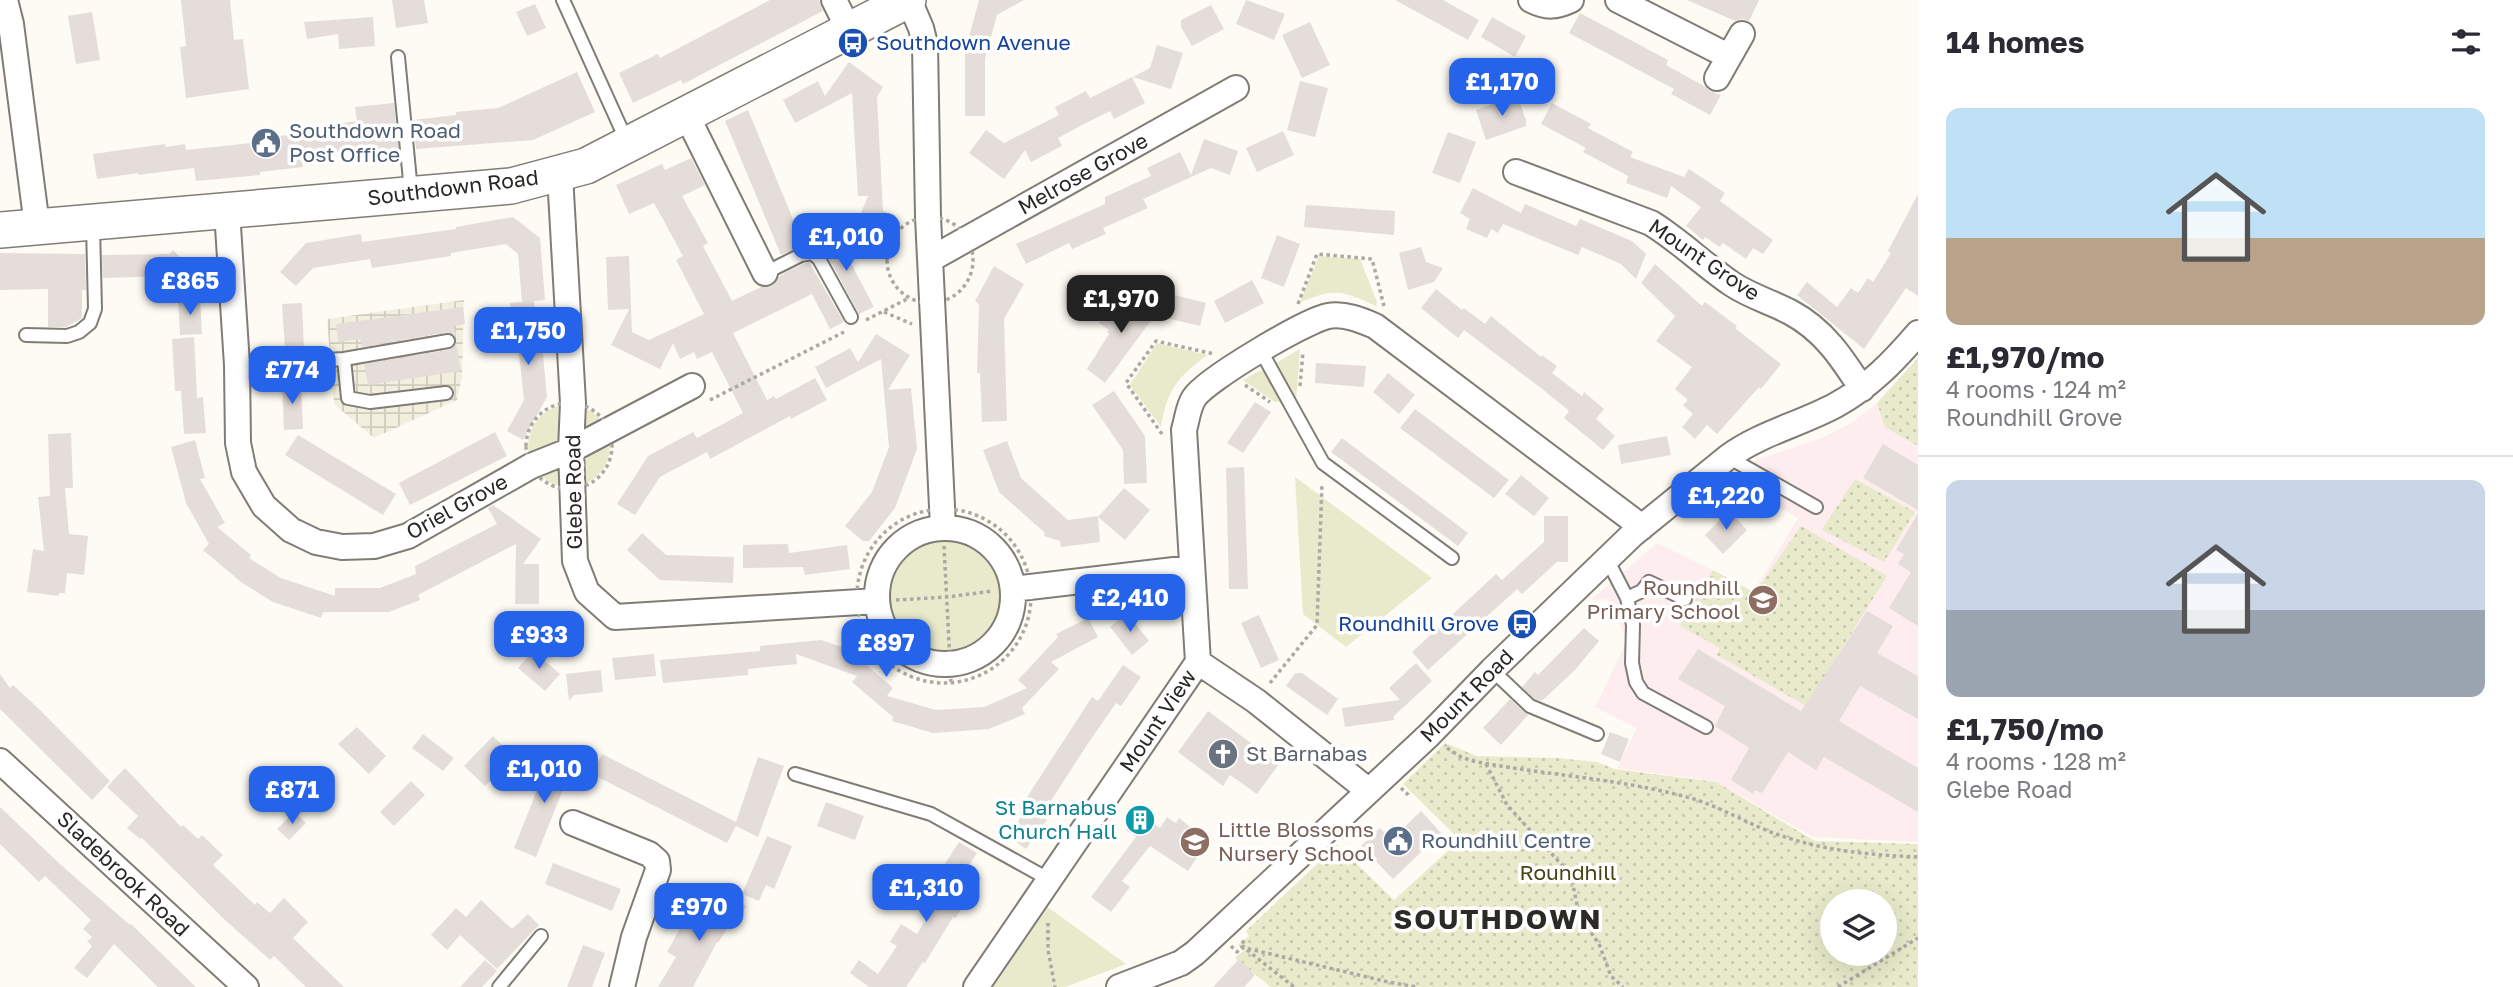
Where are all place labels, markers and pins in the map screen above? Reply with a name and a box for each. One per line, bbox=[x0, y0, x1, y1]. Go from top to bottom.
bus stop icon: Southdown Avenue bbox=[836, 26, 870, 60]
place label: Southdown Avenue bbox=[876, 29, 1071, 55]
pin: £1,170 bbox=[1445, 58, 1559, 118]
place label: Southdown Road Post Office bbox=[289, 117, 461, 167]
public building icon: Southdown Road Post Office bbox=[249, 126, 283, 160]
pin: £1,010 bbox=[789, 214, 903, 273]
pin: £865 bbox=[149, 258, 231, 317]
pin: £1,970 bbox=[1064, 276, 1178, 335]
pin: £1,750 bbox=[471, 308, 585, 367]
pin: £774 bbox=[251, 346, 333, 406]
pin: £1,220 bbox=[1669, 472, 1783, 532]
pin: £2,410 bbox=[1073, 574, 1187, 634]
place label: Roundhill Primary School bbox=[1586, 574, 1740, 624]
school or university icon: Roundhill Primary School bbox=[1746, 583, 1780, 617]
bus stop icon: Roundhill Grove bbox=[1505, 607, 1539, 641]
place label: Roundhill Grove bbox=[1338, 610, 1499, 636]
pin: £933 bbox=[498, 612, 580, 671]
pin: £897 bbox=[845, 620, 927, 679]
church icon: St Barnabas bbox=[1206, 737, 1240, 771]
place label: St Barnabas bbox=[1246, 740, 1368, 766]
pin: £1,010 bbox=[487, 746, 601, 805]
pin: £871 bbox=[251, 766, 333, 826]
place label: St Barnabus Church Hall bbox=[995, 794, 1117, 844]
building icon: St Barnabus Church Hall bbox=[1123, 803, 1157, 837]
place label: Little Blossoms Nursery School bbox=[1218, 816, 1374, 866]
public building icon: Roundhill Centre bbox=[1381, 824, 1415, 858]
school or university icon: Little Blossoms Nursery School bbox=[1178, 825, 1212, 859]
place label: Roundhill Centre bbox=[1421, 827, 1591, 853]
pin: £1,310 bbox=[869, 864, 983, 924]
pin: £970 bbox=[658, 884, 740, 943]

